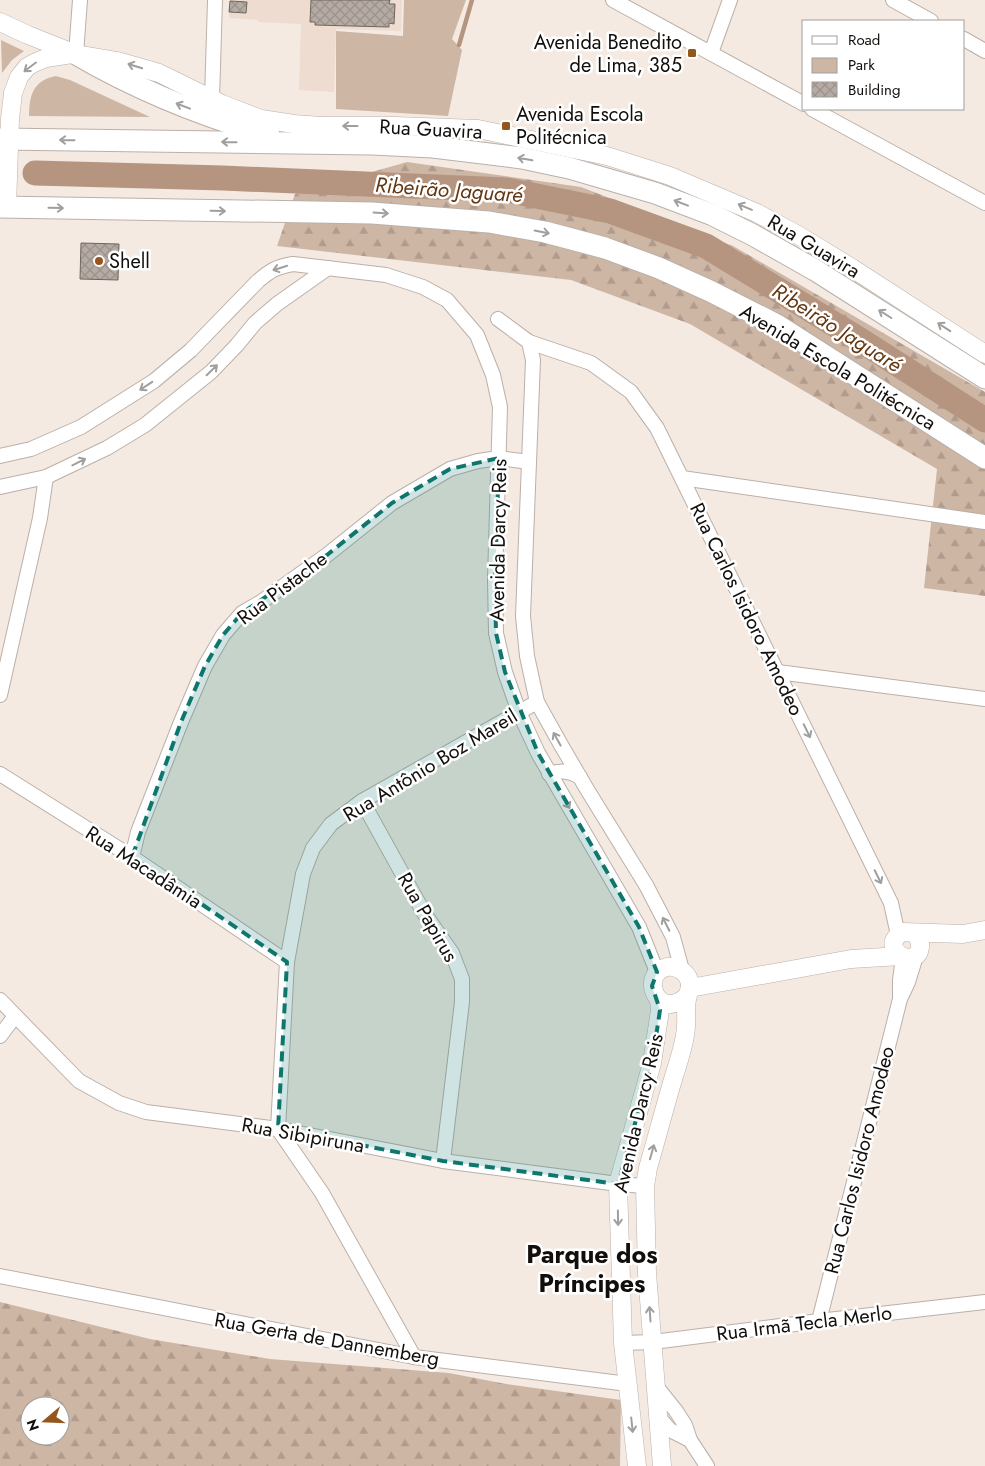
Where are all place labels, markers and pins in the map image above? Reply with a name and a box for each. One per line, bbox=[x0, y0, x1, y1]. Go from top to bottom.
place label: Avenida Benedito de Lima, 385 bbox=[534, 28, 682, 80]
marker: Avenida Benedito de Lima, 385 bbox=[686, 47, 698, 59]
place label: Avenida Escola Politécnica bbox=[516, 100, 643, 152]
marker: Avenida Escola Politécnica bbox=[500, 120, 512, 132]
place label: Shell bbox=[109, 247, 150, 276]
marker: Shell bbox=[93, 255, 105, 267]

